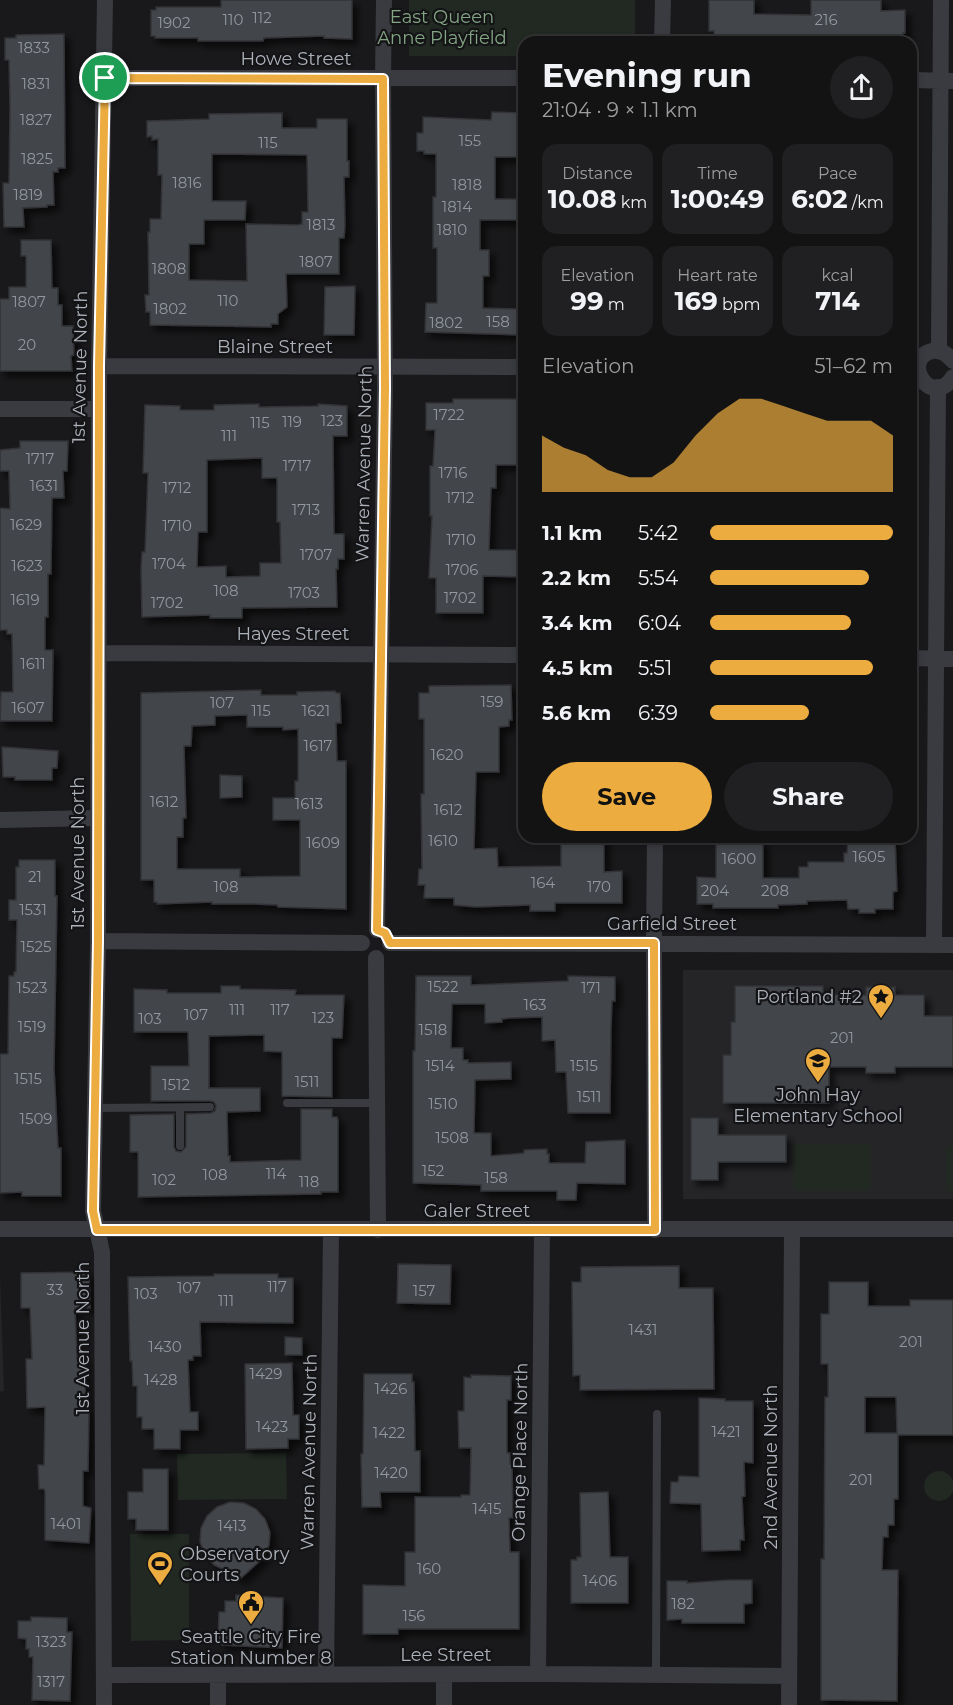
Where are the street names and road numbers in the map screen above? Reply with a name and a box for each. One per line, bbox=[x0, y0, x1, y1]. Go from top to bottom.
street label: Howe Street bbox=[240, 48, 352, 70]
street label: 1st Avenue North bbox=[68, 290, 92, 444]
street label: Blaine Street bbox=[217, 336, 333, 358]
street label: Warren Avenue North bbox=[351, 365, 377, 563]
street label: Hayes Street bbox=[236, 623, 350, 645]
street label: 1st Avenue North bbox=[67, 777, 89, 929]
street label: Garfield Street bbox=[607, 913, 737, 935]
street label: Galer Street bbox=[424, 1200, 530, 1222]
street label: 1st Avenue North bbox=[72, 1262, 94, 1414]
street label: Warren Avenue North bbox=[296, 1353, 322, 1551]
street label: Orange Place North bbox=[507, 1362, 533, 1542]
street label: 2nd Avenue North bbox=[760, 1385, 782, 1549]
street label: Lee Street bbox=[400, 1644, 492, 1666]

